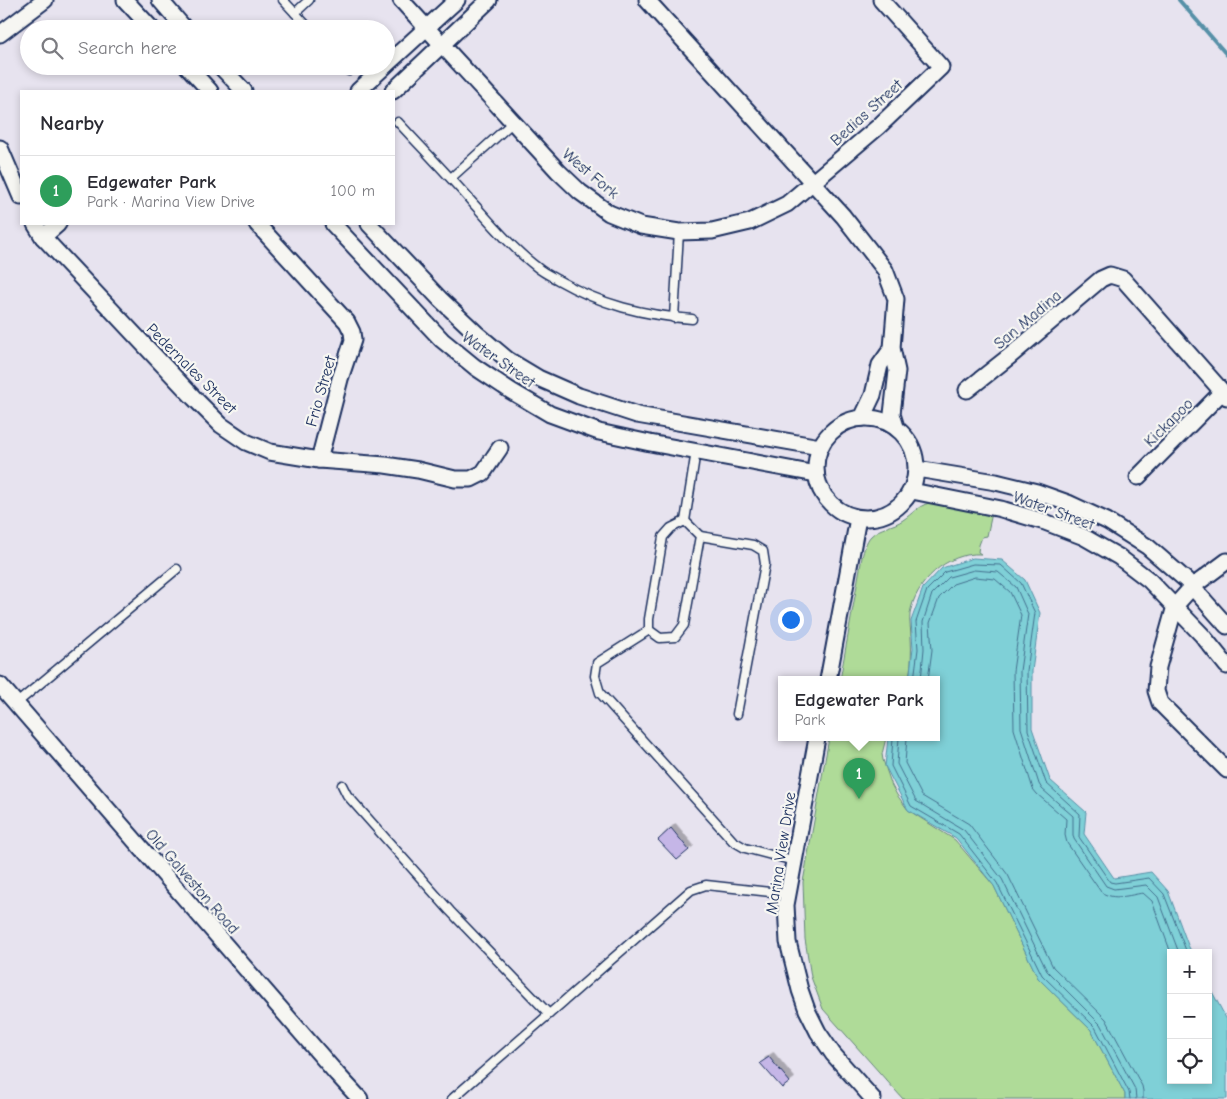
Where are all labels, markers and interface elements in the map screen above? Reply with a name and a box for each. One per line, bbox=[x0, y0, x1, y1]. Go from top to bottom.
search box bbox=[20, 20, 395, 75]
icon: search bbox=[38, 34, 66, 62]
text: Search here bbox=[78, 37, 177, 59]
street label: Bedias Street bbox=[827, 76, 907, 150]
text: Nearby bbox=[40, 111, 104, 135]
street label: West Fork bbox=[558, 145, 622, 203]
text: Edgewater Park bbox=[87, 171, 216, 193]
text: 1 bbox=[53, 182, 59, 200]
text: 100 m bbox=[331, 182, 375, 200]
text: Park · Marina View Drive bbox=[87, 193, 255, 211]
street label: San Madina bbox=[990, 286, 1065, 353]
street label: Pedernales Street bbox=[143, 320, 240, 418]
street label: Water Street bbox=[458, 328, 539, 392]
street label: Frio Street bbox=[302, 353, 340, 429]
street label: Kickapoo bbox=[1141, 395, 1197, 451]
street label: Water Street bbox=[1011, 488, 1097, 534]
your location bbox=[778, 607, 804, 633]
popup bbox=[778, 676, 940, 741]
text: Edgewater Park bbox=[795, 689, 923, 711]
text: Park bbox=[795, 711, 825, 729]
pin: 1 bbox=[843, 758, 875, 799]
street label: Marina View Drive bbox=[762, 791, 800, 916]
street label: Old Galveston Road bbox=[142, 825, 243, 938]
map controls bbox=[1167, 949, 1212, 1084]
button: + bbox=[1167, 949, 1212, 994]
button: − bbox=[1167, 994, 1212, 1039]
button: locate bbox=[1167, 1039, 1212, 1084]

